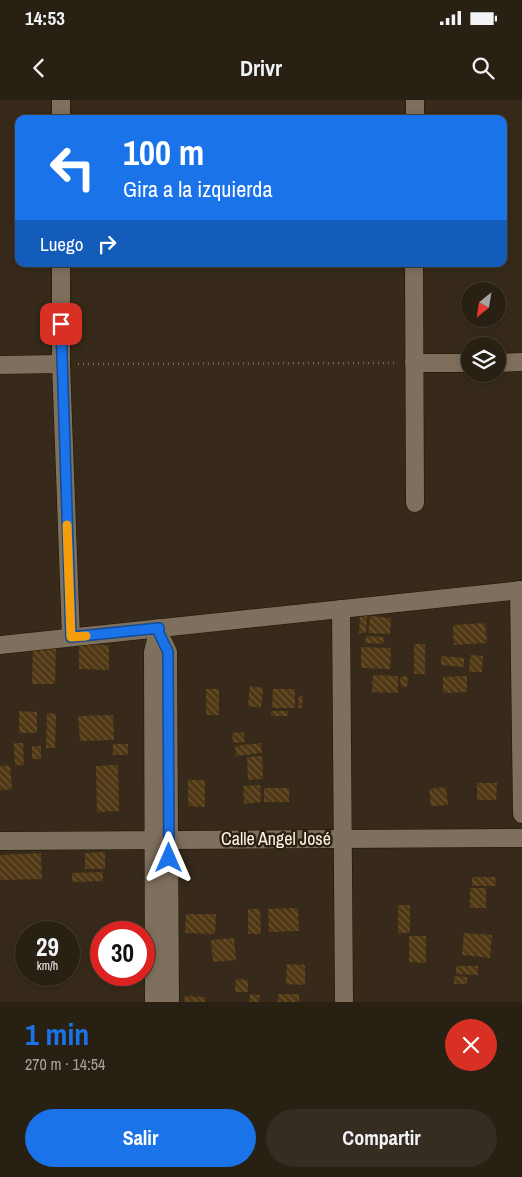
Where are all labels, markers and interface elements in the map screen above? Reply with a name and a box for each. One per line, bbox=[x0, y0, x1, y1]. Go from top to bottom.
text: 14:53 bbox=[25, 5, 65, 31]
text: Drivr bbox=[240, 53, 282, 83]
icon: back bbox=[25, 54, 53, 82]
icon: search bbox=[469, 54, 497, 82]
text: 100 m bbox=[123, 129, 204, 176]
icon: left bbox=[40, 135, 105, 200]
text: Gira a la izquierda bbox=[123, 174, 272, 204]
icon: right bbox=[93, 230, 121, 258]
text: Luego bbox=[40, 231, 83, 257]
north arrow bbox=[461, 282, 506, 328]
map controls bbox=[461, 282, 506, 382]
pin bbox=[40, 303, 82, 345]
icon: arrive bbox=[47, 310, 75, 338]
button: layers bbox=[461, 337, 506, 382]
street label: Calle Angel José bbox=[221, 826, 331, 851]
position arrow bbox=[142, 831, 194, 883]
speed limit sign: 30 bbox=[90, 921, 155, 986]
text: 29 bbox=[36, 930, 59, 964]
text: km/h bbox=[37, 958, 58, 974]
text: 1 min bbox=[25, 1014, 89, 1054]
button: close bbox=[445, 1019, 497, 1071]
text: 270 m · 14:54 bbox=[25, 1053, 105, 1075]
button: Salir bbox=[25, 1109, 256, 1167]
button: Compartir bbox=[266, 1109, 497, 1167]

